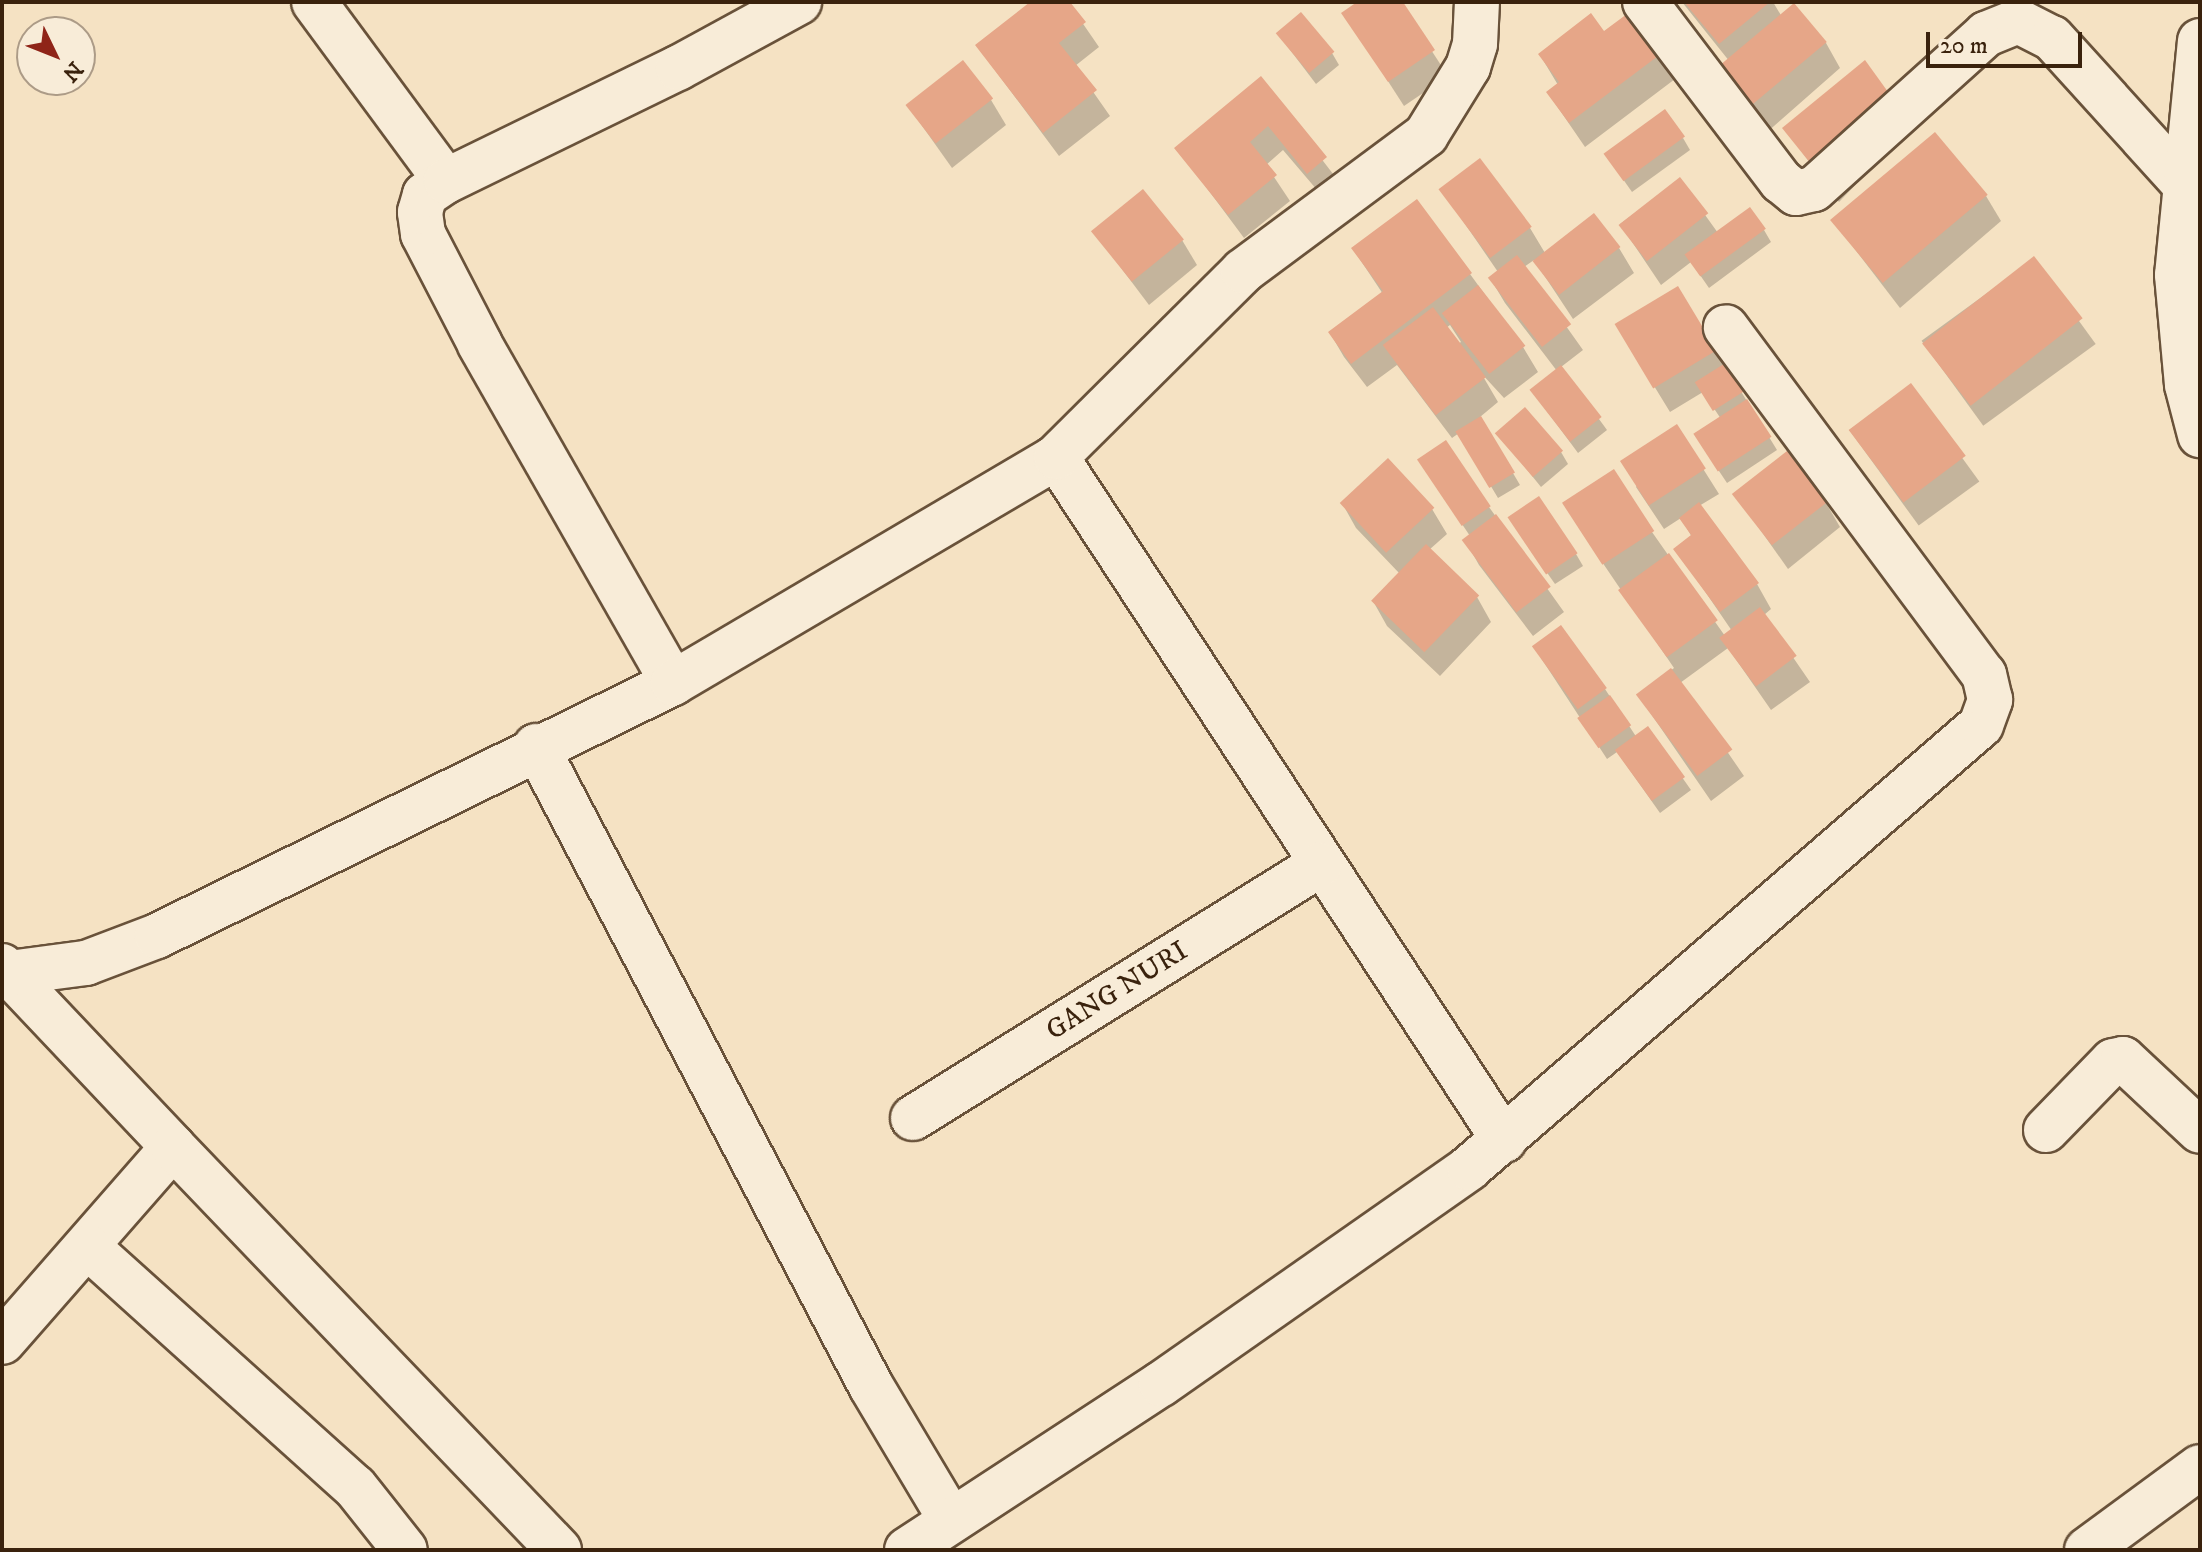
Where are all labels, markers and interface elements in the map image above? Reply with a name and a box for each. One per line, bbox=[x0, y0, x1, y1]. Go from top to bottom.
north arrow bbox=[16, 16, 96, 96]
scale bar bbox=[1930, 16, 2086, 66]
text: 20 m bbox=[1940, 31, 1988, 61]
text: N bbox=[56, 56, 88, 87]
street label: GANG NURI bbox=[1040, 934, 1194, 1048]

